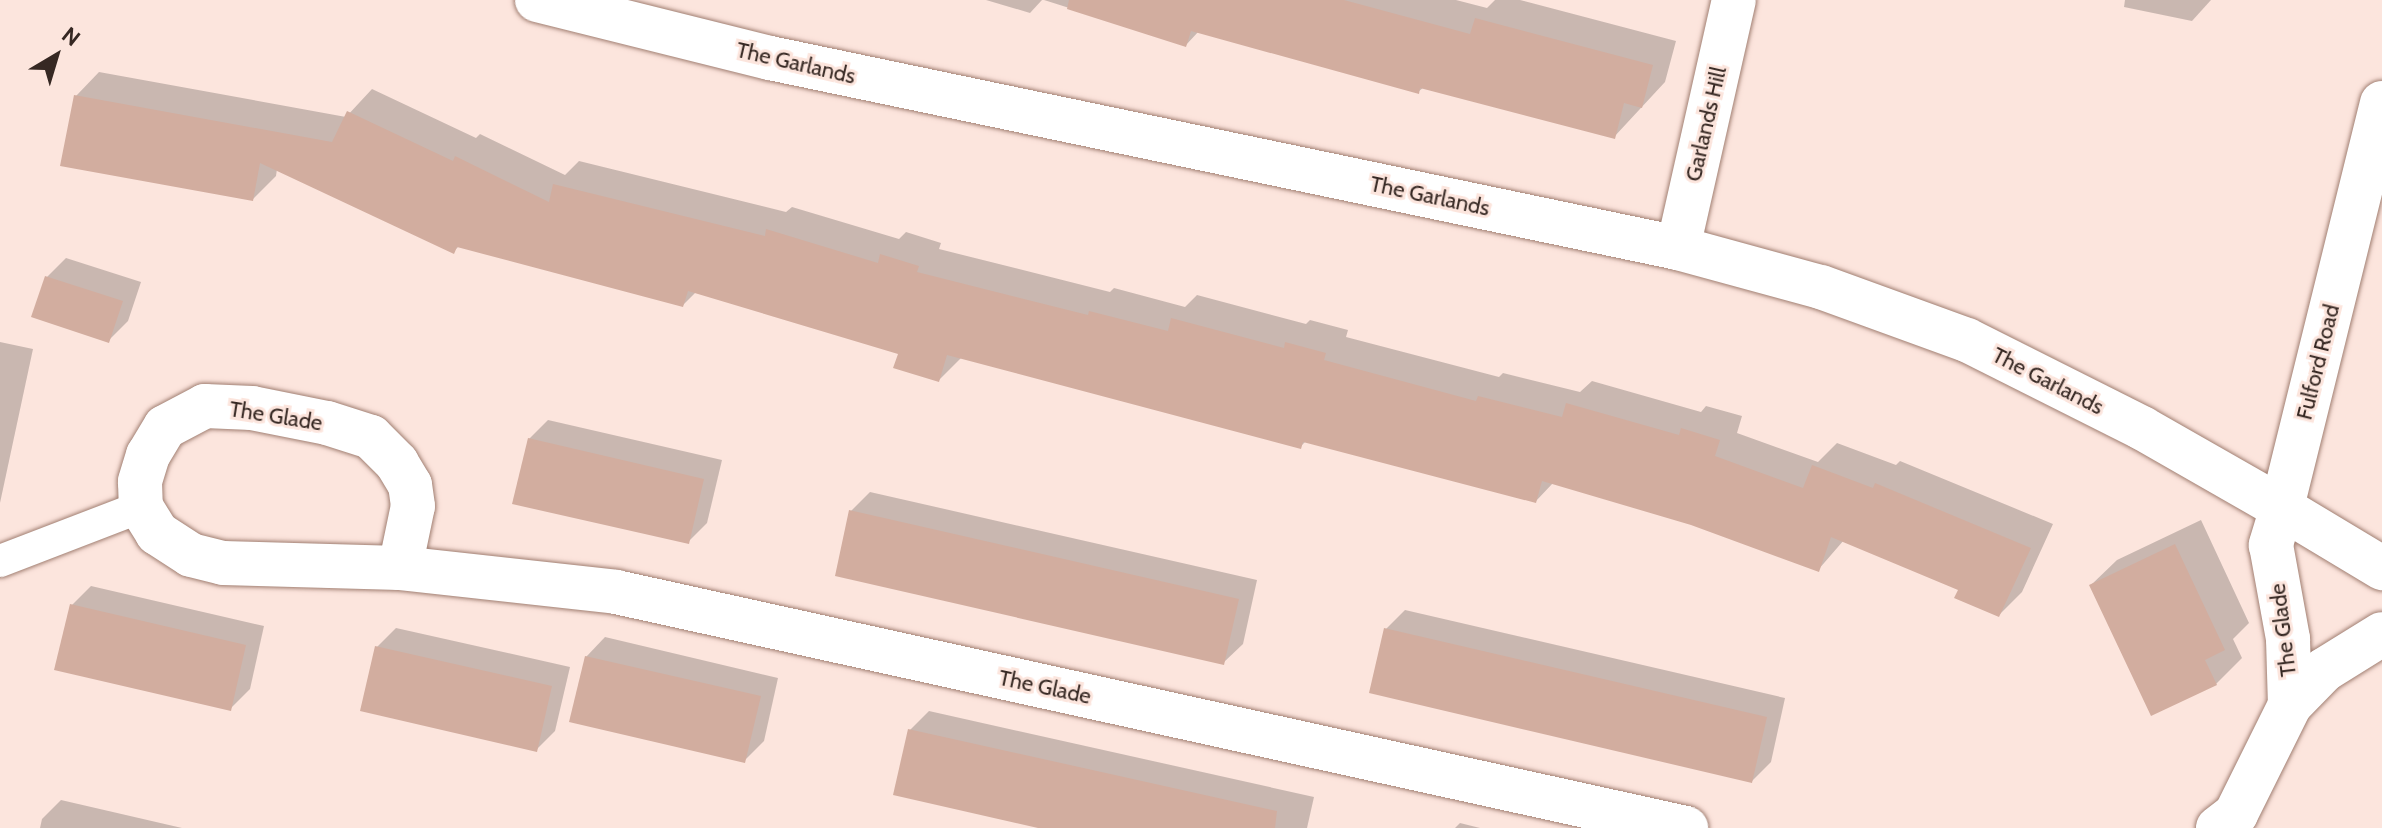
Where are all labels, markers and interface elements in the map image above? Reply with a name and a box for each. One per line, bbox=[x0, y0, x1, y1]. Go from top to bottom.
north arrow bbox=[16, 16, 96, 96]
text: N bbox=[57, 21, 86, 52]
street label: The Garlands bbox=[734, 36, 858, 90]
street label: Garlands Hill bbox=[1680, 64, 1732, 184]
street label: The Garlands bbox=[1368, 170, 1492, 222]
street label: Fulford Road bbox=[2291, 302, 2345, 422]
street label: The Garlands bbox=[1988, 342, 2108, 420]
street label: The Glade bbox=[228, 396, 324, 436]
street label: The Glade bbox=[2264, 582, 2302, 678]
street label: The Glade bbox=[996, 664, 1094, 710]

